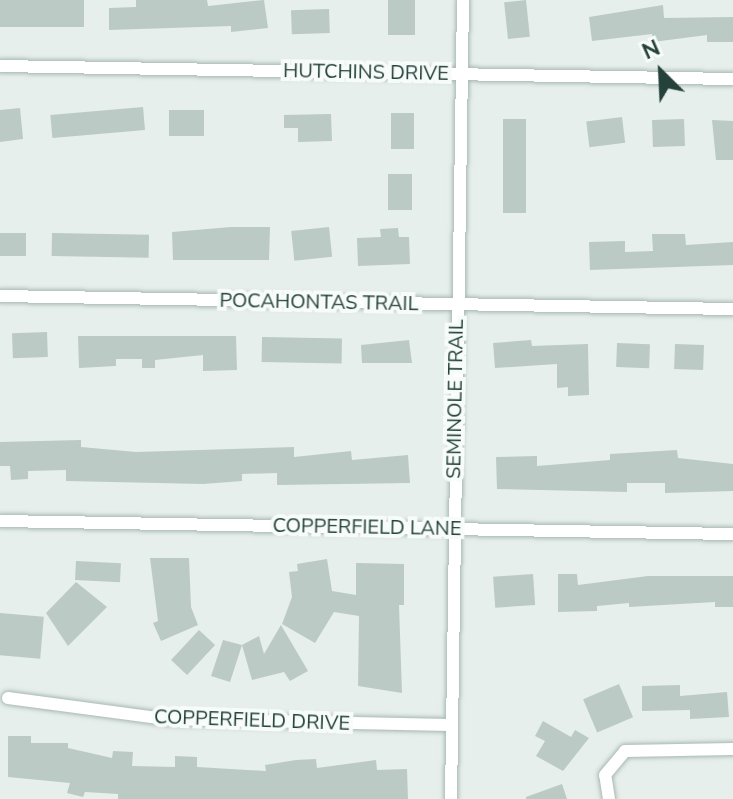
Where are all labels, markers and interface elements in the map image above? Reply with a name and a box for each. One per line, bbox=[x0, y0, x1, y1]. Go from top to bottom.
north arrow bbox=[621, 32, 701, 112]
text: N bbox=[638, 33, 665, 67]
street label: HUTCHINS DRIVE bbox=[283, 59, 449, 85]
street label: POCAHONTAS TRAIL bbox=[219, 288, 419, 316]
street label: SEMINOLE TRAIL bbox=[442, 319, 468, 479]
street label: COPPERFIELD LANE bbox=[272, 513, 462, 541]
street label: COPPERFIELD DRIVE bbox=[154, 705, 350, 735]

